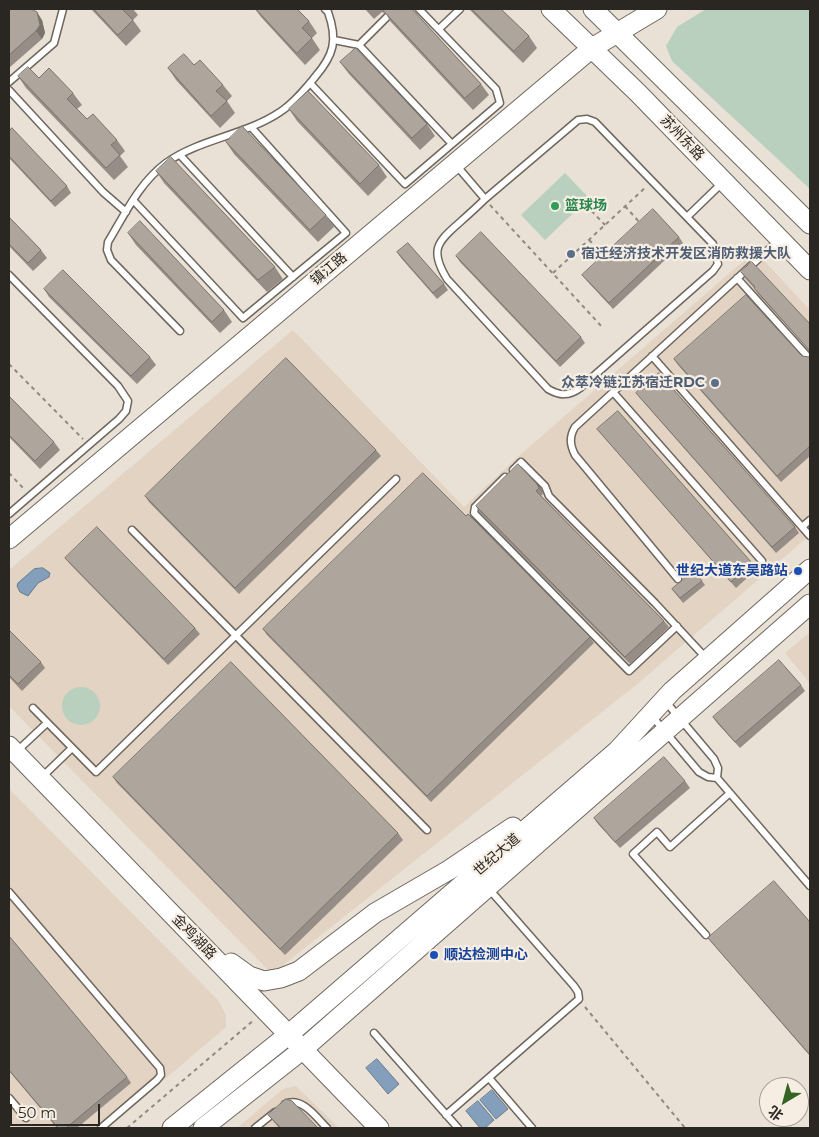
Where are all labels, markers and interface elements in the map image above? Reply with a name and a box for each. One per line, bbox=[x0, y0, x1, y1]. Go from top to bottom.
street label: 苏州东路 bbox=[657, 112, 707, 164]
place label: 篮球场 bbox=[565, 198, 607, 214]
marker: 篮球场 bbox=[549, 200, 561, 212]
place label: 宿迁经济技术开发区消防救援大队 bbox=[581, 246, 791, 262]
marker: 宿迁经济技术开发区消防救援大队 bbox=[565, 248, 577, 260]
street label: 镇江路 bbox=[308, 249, 350, 289]
place label: 众萃冷链江苏宿迁RDC bbox=[561, 375, 705, 391]
marker: 众萃冷链江苏宿迁RDC bbox=[709, 377, 721, 389]
place label: 世纪大道东吴路站 bbox=[676, 563, 788, 579]
marker: 世纪大道东吴路站 bbox=[792, 565, 804, 577]
street label: 世纪大道 bbox=[470, 830, 524, 880]
street label: 金鸡湖路 bbox=[169, 911, 219, 963]
place label: 顺达检测中心 bbox=[444, 947, 528, 963]
marker: 顺达检测中心 bbox=[428, 949, 440, 961]
north arrow bbox=[759, 1077, 809, 1127]
scale bar bbox=[12, 1094, 102, 1126]
text: 北 bbox=[765, 1102, 787, 1125]
text: 50 m bbox=[18, 1103, 56, 1122]

